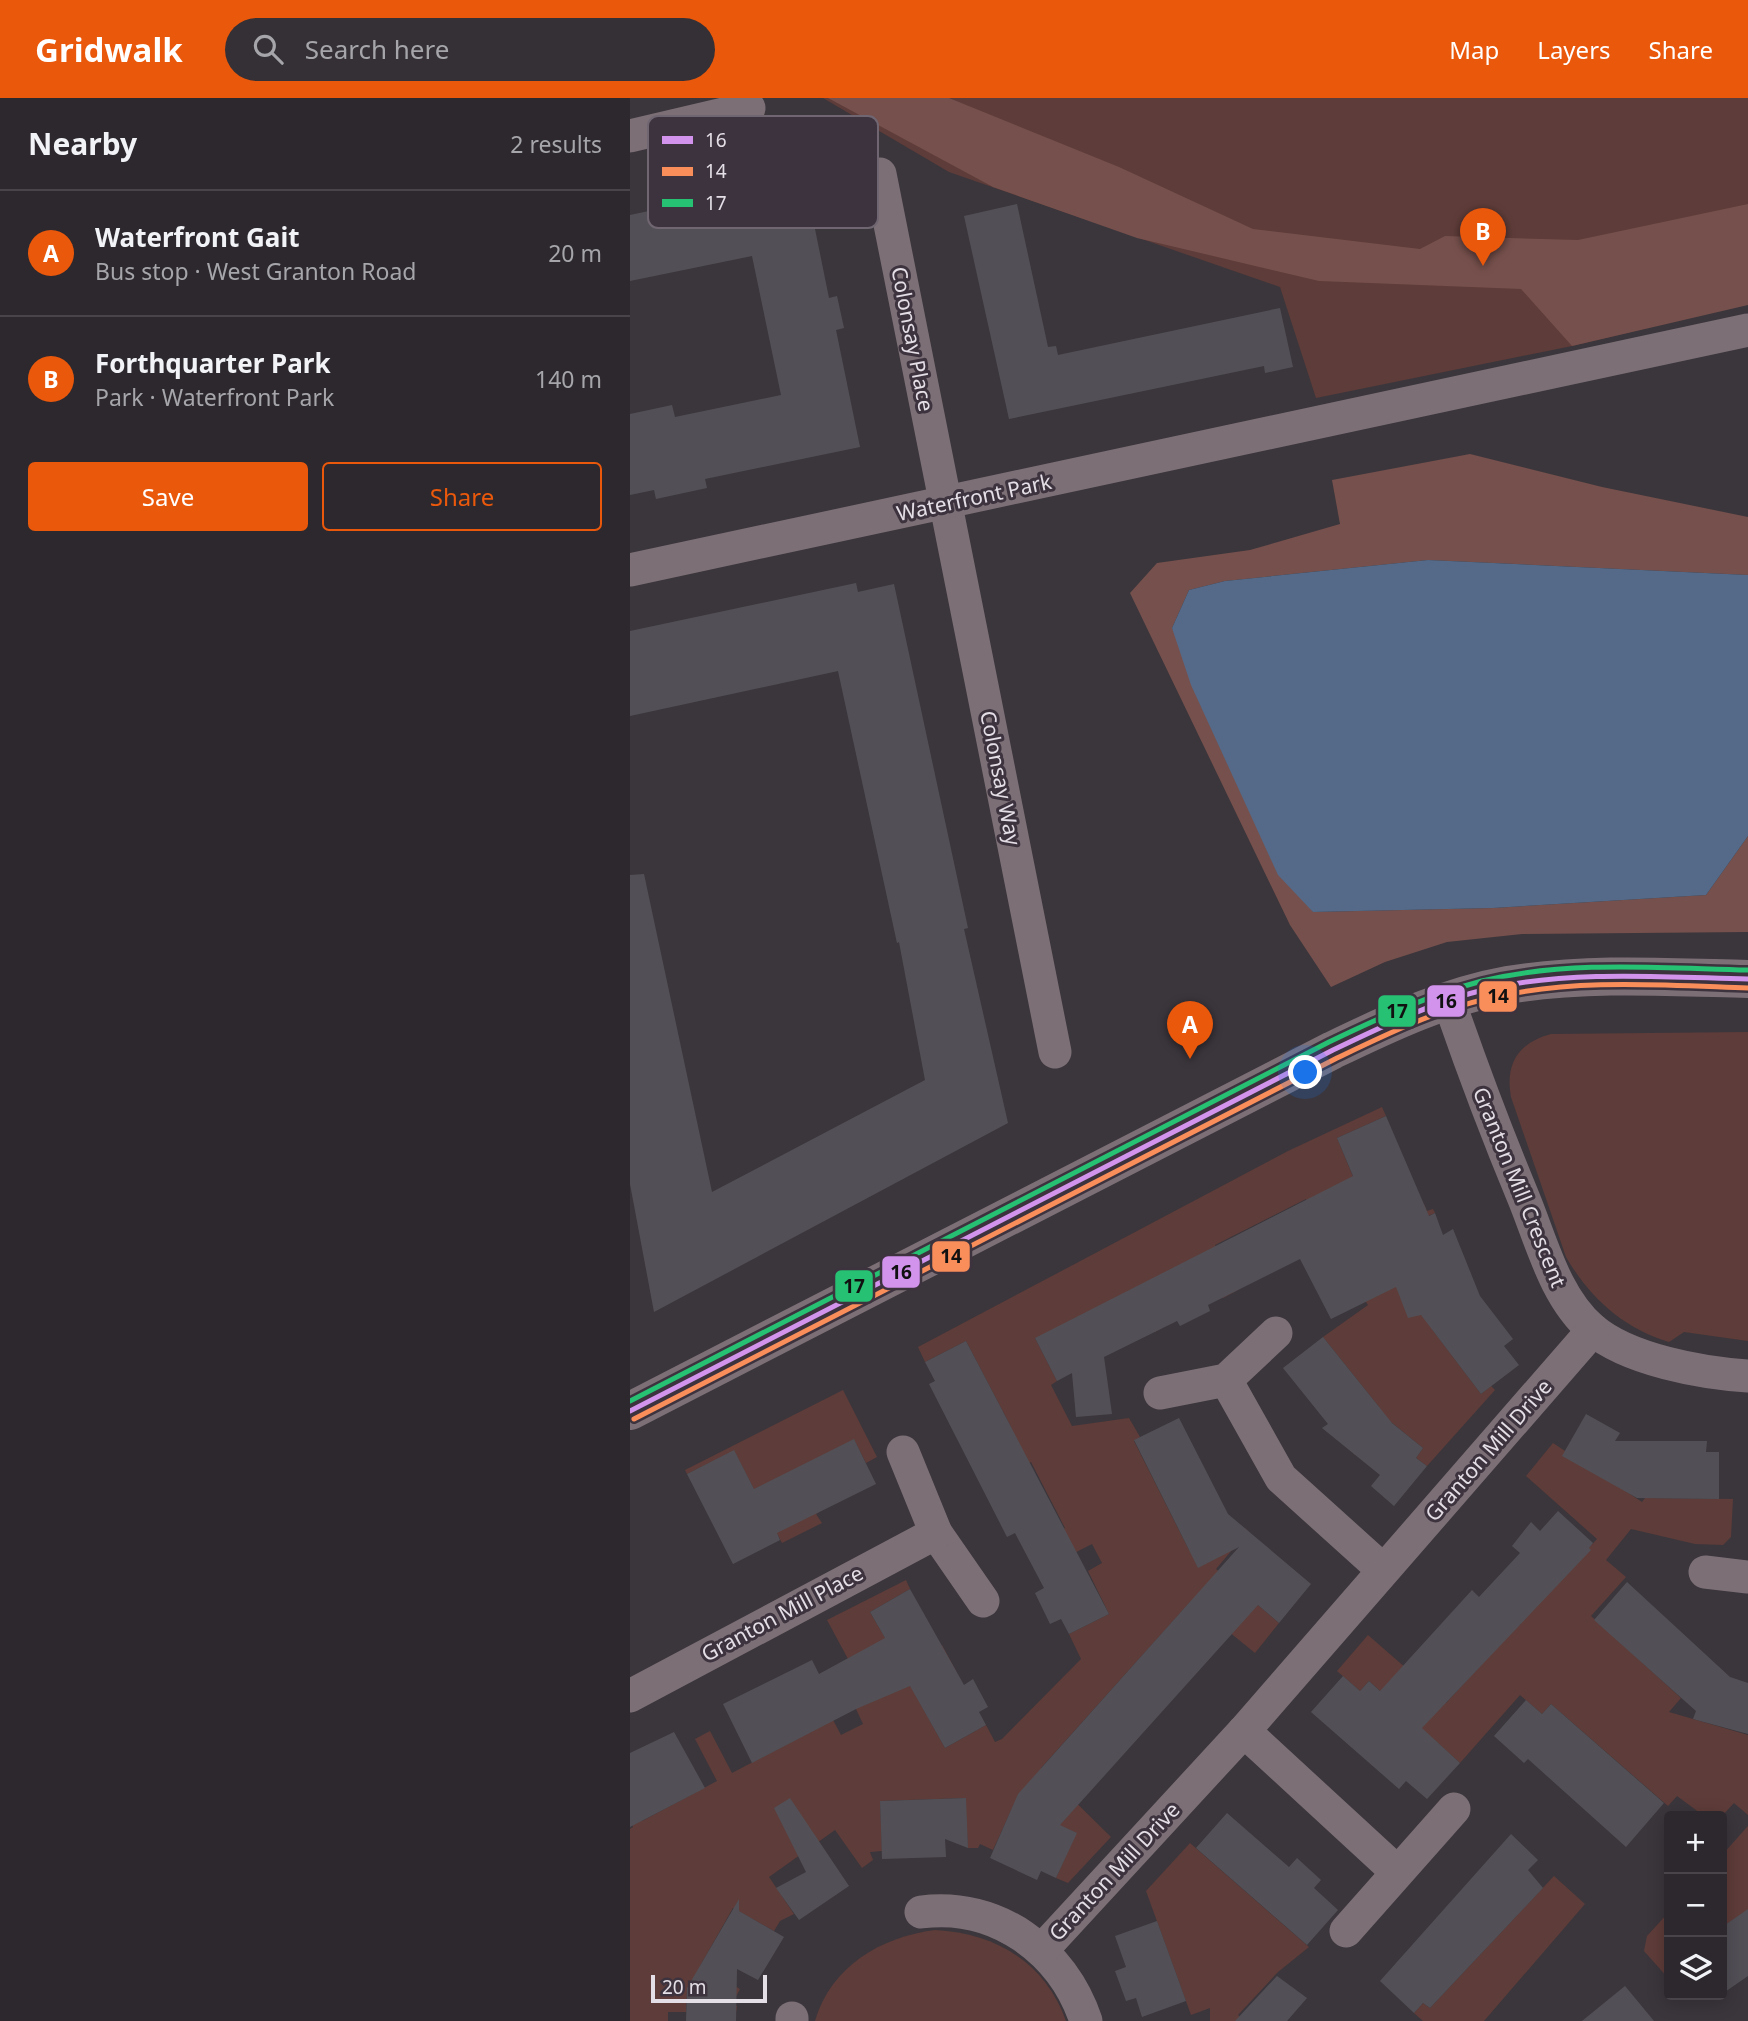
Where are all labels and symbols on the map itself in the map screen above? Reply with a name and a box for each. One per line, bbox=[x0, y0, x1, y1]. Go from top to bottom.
legend bbox=[648, 116, 878, 228]
text: 16 bbox=[705, 127, 727, 153]
text: 14 bbox=[705, 158, 727, 184]
text: 17 bbox=[705, 190, 727, 216]
pin: B bbox=[1460, 208, 1506, 266]
street label: Colonsay Place bbox=[885, 264, 941, 414]
street label: Waterfront Park bbox=[894, 467, 1055, 527]
street label: Colonsay Way bbox=[974, 708, 1028, 848]
line badge: 14 bbox=[1478, 980, 1518, 1013]
text: 14 bbox=[1487, 983, 1509, 1009]
line badge: 16 bbox=[1426, 984, 1466, 1018]
text: 16 bbox=[1435, 988, 1457, 1014]
line badge: 17 bbox=[1377, 994, 1417, 1028]
text: 17 bbox=[1386, 998, 1408, 1024]
pin: A bbox=[1167, 1001, 1213, 1059]
your location bbox=[1288, 1055, 1322, 1089]
street label: Granton Mill Crescent bbox=[1467, 1083, 1573, 1292]
line badge: 14 bbox=[931, 1240, 971, 1273]
text: 14 bbox=[940, 1243, 962, 1269]
line badge: 16 bbox=[881, 1255, 921, 1289]
text: 16 bbox=[890, 1259, 912, 1285]
line badge: 17 bbox=[834, 1269, 874, 1303]
text: 17 bbox=[843, 1273, 865, 1299]
street label: Granton Mill Drive bbox=[1418, 1373, 1558, 1527]
street label: Granton Mill Place bbox=[696, 1558, 868, 1668]
street label: Granton Mill Drive bbox=[1042, 1796, 1186, 1946]
scale bar bbox=[651, 1972, 766, 2004]

